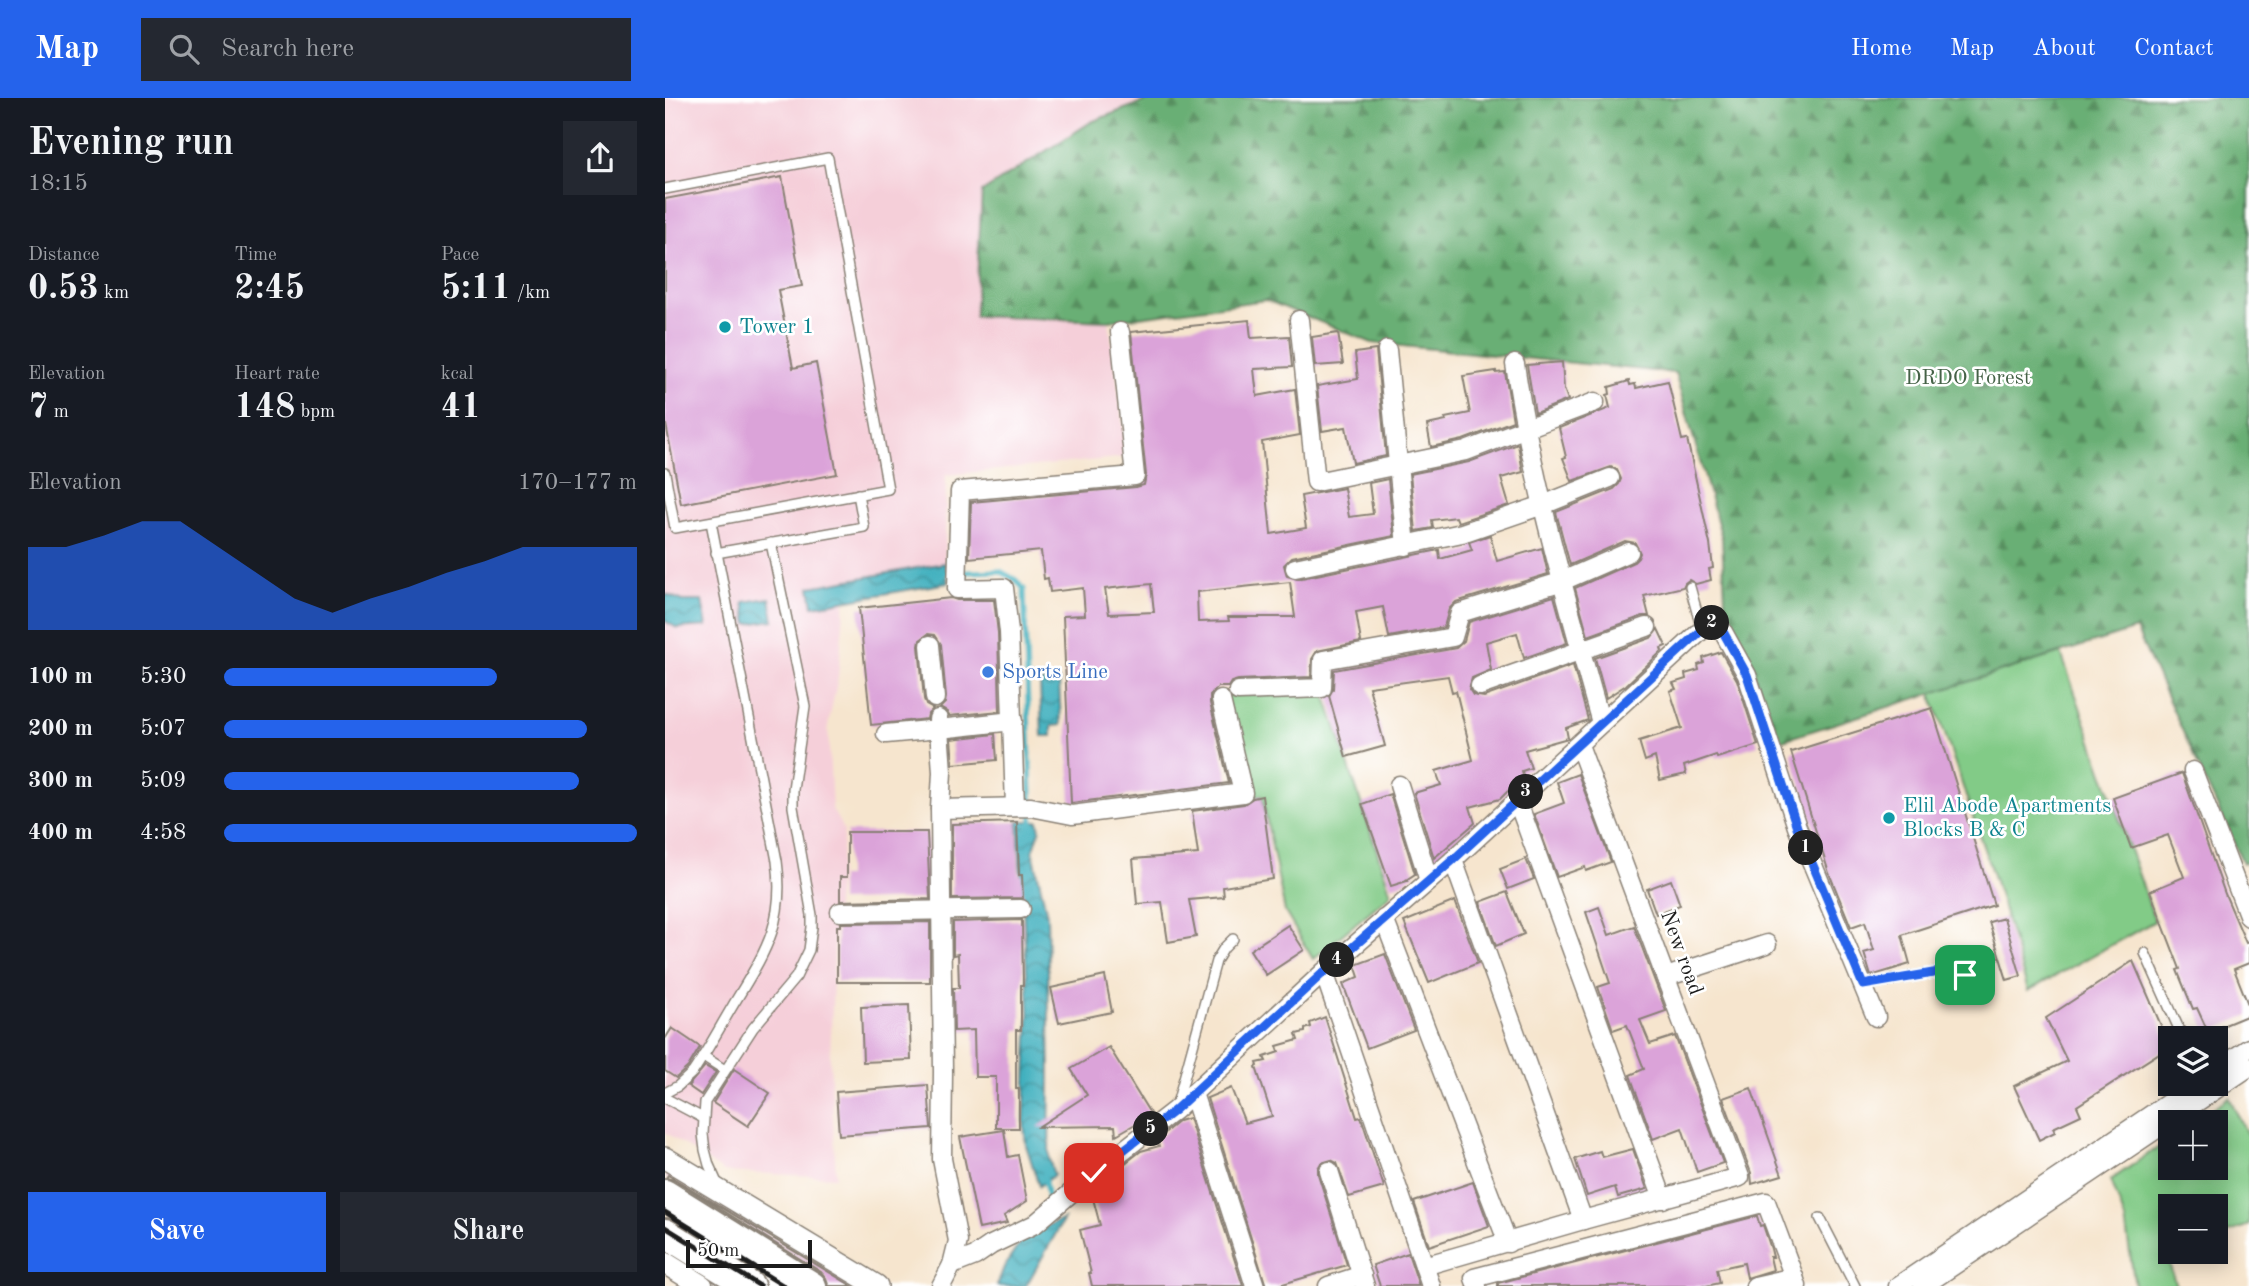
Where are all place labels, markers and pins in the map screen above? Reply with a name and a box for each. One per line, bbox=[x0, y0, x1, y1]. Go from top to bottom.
place label: Tower 1 bbox=[739, 317, 814, 338]
marker: Tower 1 bbox=[717, 319, 733, 335]
pin: 2 bbox=[1695, 606, 1729, 640]
place label: Sports Line bbox=[1002, 662, 1108, 683]
marker: Sports Line bbox=[980, 664, 996, 680]
pin: 3 bbox=[1509, 774, 1543, 810]
place label: Elil Abode Apartments Blocks B & C bbox=[1903, 796, 2112, 841]
marker: Elil Abode Apartments Blocks B & C bbox=[1881, 810, 1897, 826]
pin: 1 bbox=[1789, 830, 1823, 866]
pin: 4 bbox=[1319, 942, 1355, 978]
pin bbox=[1935, 945, 1995, 1005]
pin: 5 bbox=[1133, 1112, 1169, 1146]
pin bbox=[1064, 1143, 1124, 1203]

